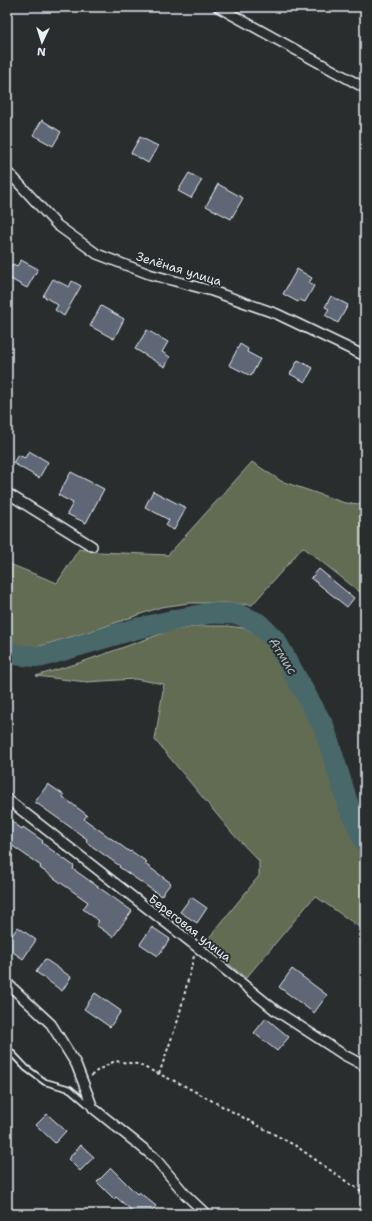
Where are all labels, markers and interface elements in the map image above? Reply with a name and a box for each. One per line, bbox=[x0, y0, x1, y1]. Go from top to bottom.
north arrow bbox=[22, 22, 62, 62]
text: N bbox=[36, 44, 46, 59]
street label: Зелёная улица bbox=[134, 248, 224, 290]
water label: Атмис bbox=[265, 634, 301, 678]
street label: Береговая улица bbox=[145, 891, 235, 966]

